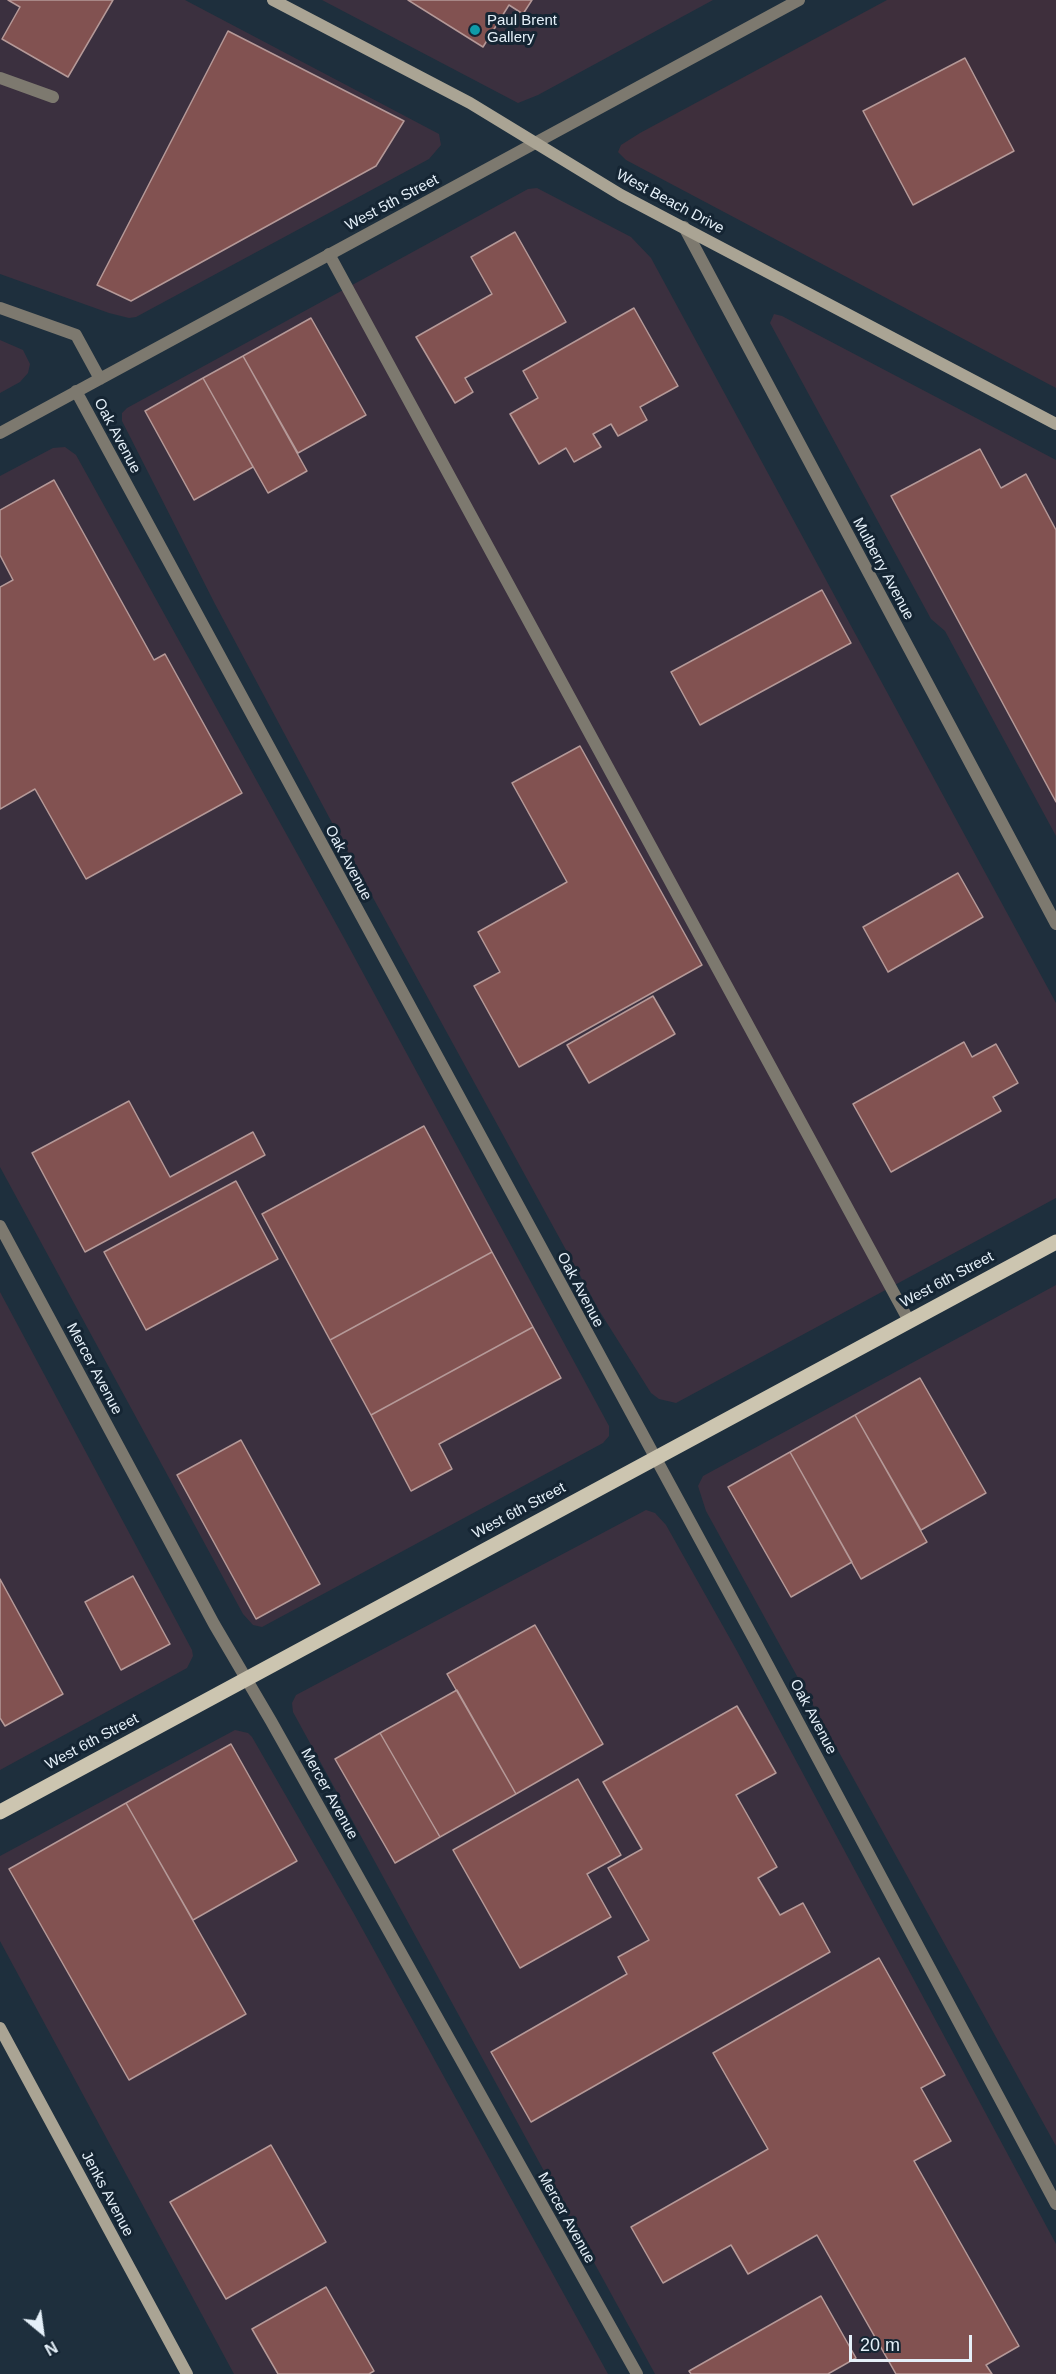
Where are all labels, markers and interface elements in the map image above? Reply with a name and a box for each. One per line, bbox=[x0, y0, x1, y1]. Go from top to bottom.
place label: Paul Brent Gallery bbox=[487, 12, 557, 47]
marker: Paul Brent Gallery bbox=[468, 23, 482, 37]
street label: West Beach Drive bbox=[613, 166, 727, 238]
street label: West 5th Street bbox=[342, 171, 442, 235]
street label: Oak Avenue bbox=[90, 395, 144, 477]
street label: Mulberry Avenue bbox=[849, 515, 917, 623]
street label: Oak Avenue bbox=[321, 822, 375, 904]
street label: West 6th Street bbox=[897, 1248, 997, 1312]
street label: Oak Avenue bbox=[553, 1249, 607, 1331]
street label: Mercer Avenue bbox=[62, 1320, 126, 1418]
street label: West 6th Street bbox=[469, 1479, 569, 1543]
street label: Oak Avenue bbox=[786, 1676, 840, 1758]
street label: West 6th Street bbox=[42, 1710, 142, 1774]
street label: Mercer Avenue bbox=[297, 1745, 361, 1843]
street label: Jenks Avenue bbox=[77, 2148, 137, 2240]
street label: Mercer Avenue bbox=[534, 2169, 598, 2267]
north arrow bbox=[12, 2302, 72, 2362]
scale bar bbox=[852, 2323, 975, 2361]
text: 20 m bbox=[860, 2335, 900, 2355]
text: N bbox=[42, 2338, 60, 2358]

